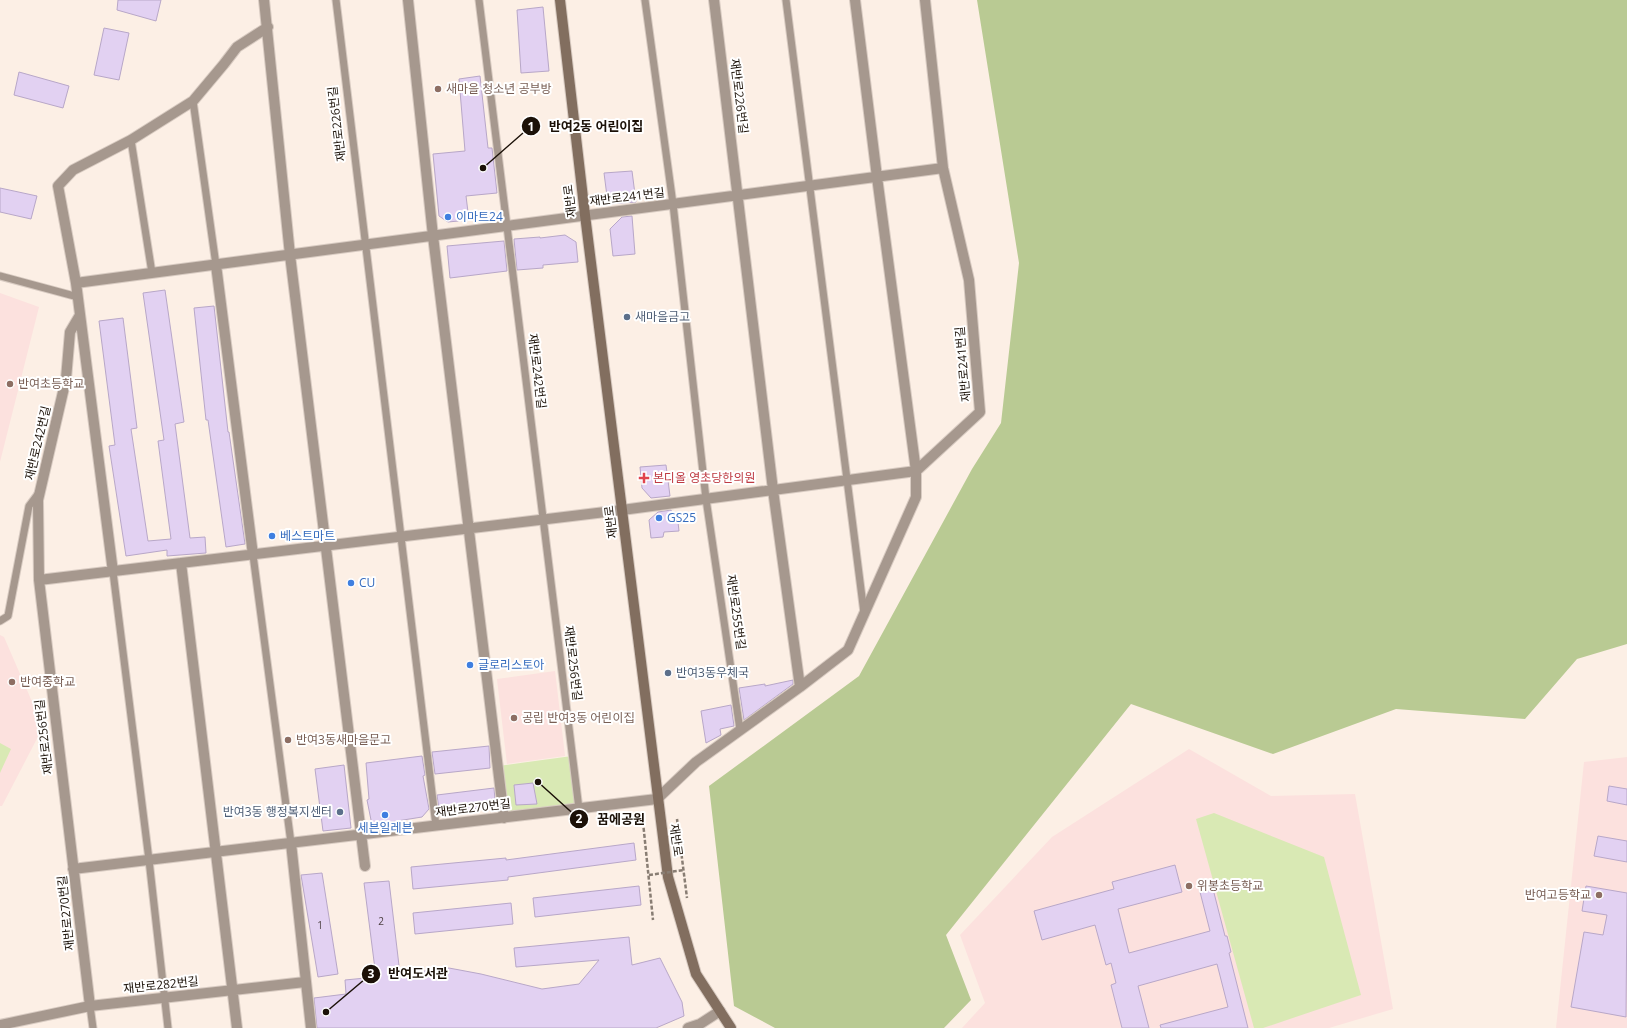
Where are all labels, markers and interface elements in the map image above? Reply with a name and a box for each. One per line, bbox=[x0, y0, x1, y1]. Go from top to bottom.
street label: 재반로226번길 bbox=[726, 57, 753, 135]
place label: 새마을 청소년 공부방 bbox=[446, 80, 552, 97]
marker: 새마을 청소년 공부방 bbox=[433, 84, 443, 94]
street label: 재반로226번길 bbox=[323, 85, 350, 163]
callout: 반여2동 어린이집 bbox=[521, 114, 651, 139]
text: 반여2동 어린이집 bbox=[549, 117, 643, 135]
text: 1 bbox=[528, 118, 534, 135]
street label: 재반로241번길 bbox=[588, 183, 666, 210]
street label: 재반로 bbox=[559, 184, 580, 219]
place label: 이마트24 bbox=[456, 208, 503, 225]
marker: 이마트24 bbox=[443, 212, 453, 222]
place label: 새마을금고 bbox=[635, 308, 690, 325]
marker: 새마을금고 bbox=[622, 312, 632, 322]
street label: 재반로241번길 bbox=[951, 326, 974, 403]
street label: 재반로242번길 bbox=[524, 332, 551, 410]
place label: 반여초등학교 bbox=[18, 375, 84, 392]
marker: 반여초등학교 bbox=[5, 379, 15, 389]
street label: 재반로242번길 bbox=[21, 404, 54, 482]
place label: 본디올 영초당한의원 bbox=[653, 469, 755, 486]
marker: 본디올 영초당한의원 bbox=[638, 472, 650, 484]
street label: 재반로 bbox=[600, 505, 621, 540]
place label: GS25 bbox=[667, 509, 696, 526]
marker: GS25 bbox=[654, 513, 664, 523]
place label: 베스트마트 bbox=[280, 527, 335, 544]
marker: 베스트마트 bbox=[267, 531, 277, 541]
street label: 재반로255번길 bbox=[723, 573, 750, 651]
place label: CU bbox=[359, 574, 375, 591]
marker: CU bbox=[346, 578, 356, 588]
street label: 재반로256번길 bbox=[560, 624, 587, 702]
place label: 글로리스토아 bbox=[478, 656, 544, 673]
marker: 글로리스토아 bbox=[465, 660, 475, 670]
place label: 반여3동우체국 bbox=[676, 664, 749, 681]
marker: 반여3동우체국 bbox=[663, 668, 673, 678]
place label: 반여중학교 bbox=[20, 673, 75, 690]
marker: 반여중학교 bbox=[7, 677, 17, 687]
street label: 재반로256번길 bbox=[30, 698, 57, 776]
place label: 공립 반여3동 어린이집 bbox=[522, 709, 634, 726]
marker: 공립 반여3동 어린이집 bbox=[509, 713, 519, 723]
place label: 반여3동새마을문고 bbox=[296, 731, 391, 748]
marker: 반여3동새마을문고 bbox=[283, 735, 293, 745]
street label: 재반로270번길 bbox=[434, 794, 512, 821]
place label: 반여3동 행정복지센터 bbox=[223, 803, 332, 820]
marker: 반여3동 행정복지센터 bbox=[335, 807, 345, 817]
callout: 꿈에공원 bbox=[569, 807, 653, 832]
marker: 세븐일레븐 bbox=[380, 810, 390, 820]
text: 2 bbox=[576, 810, 583, 827]
text: 꿈에공원 bbox=[597, 810, 645, 828]
place label: 세븐일레븐 bbox=[357, 819, 413, 836]
street label: 재반로 bbox=[666, 822, 687, 858]
street label: 재반로270번길 bbox=[53, 874, 78, 952]
place label: 위봉초등학교 bbox=[1197, 877, 1263, 894]
marker: 위봉초등학교 bbox=[1184, 881, 1194, 891]
place label: 반여고등학교 bbox=[1525, 886, 1591, 903]
marker: 반여고등학교 bbox=[1594, 890, 1604, 900]
house number: 2 bbox=[378, 914, 384, 928]
house number: 1 bbox=[317, 918, 323, 932]
callout: 반여도서관 bbox=[361, 961, 456, 986]
text: 반여도서관 bbox=[388, 964, 448, 982]
text: 3 bbox=[368, 965, 375, 982]
street label: 재반로282번길 bbox=[122, 972, 200, 997]

